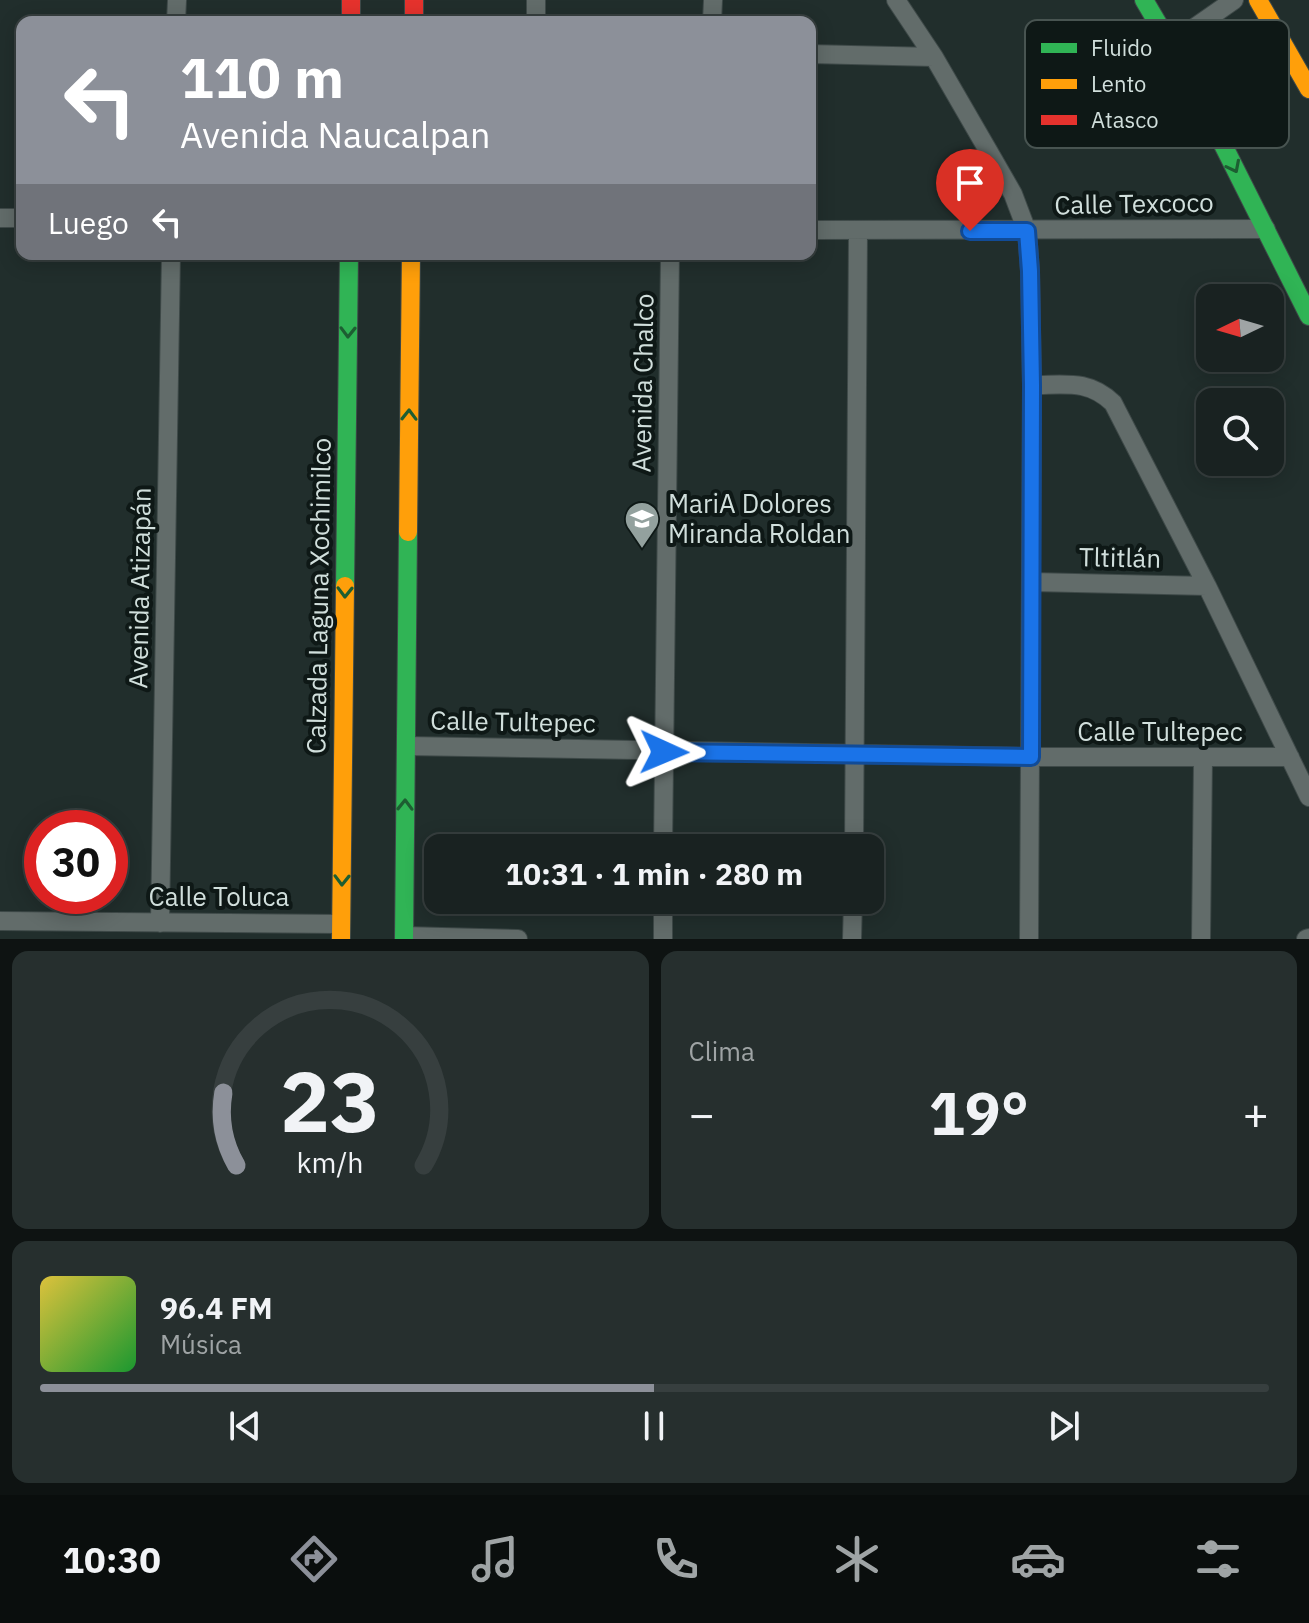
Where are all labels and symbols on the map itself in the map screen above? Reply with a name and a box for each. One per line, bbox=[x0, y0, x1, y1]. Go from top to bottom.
legend bbox=[1025, 20, 1289, 148]
text: Fluido bbox=[1091, 33, 1152, 62]
text: Lento bbox=[1091, 69, 1146, 98]
text: Atasco bbox=[1091, 105, 1158, 134]
pin bbox=[936, 149, 1004, 231]
one-way arrow bbox=[1225, 158, 1240, 173]
street label: Calle Texcoco bbox=[1054, 185, 1214, 221]
north arrow bbox=[1196, 284, 1284, 372]
street label: Avenida Chalco bbox=[623, 293, 661, 473]
one-way arrow bbox=[339, 326, 357, 339]
one-way arrow bbox=[400, 408, 418, 421]
street label: Calzada Laguna Xochimilco bbox=[298, 437, 338, 754]
place label: MariA Dolores Miranda Roldan bbox=[668, 486, 850, 550]
street label: Avenida Atizapán bbox=[120, 487, 158, 689]
school or university icon: MariA Dolores Miranda Roldan bbox=[623, 500, 661, 550]
street label: Tltitlán bbox=[1079, 539, 1161, 575]
one-way arrow bbox=[336, 586, 354, 599]
street label: Calle Tultepec bbox=[430, 703, 596, 739]
position arrow bbox=[622, 710, 706, 794]
street label: Calle Tultepec bbox=[1077, 714, 1243, 748]
one-way arrow bbox=[397, 798, 414, 811]
speed limit sign: 30 bbox=[24, 810, 128, 914]
one-way arrow bbox=[333, 874, 351, 887]
street label: Calle Toluca bbox=[149, 879, 290, 913]

